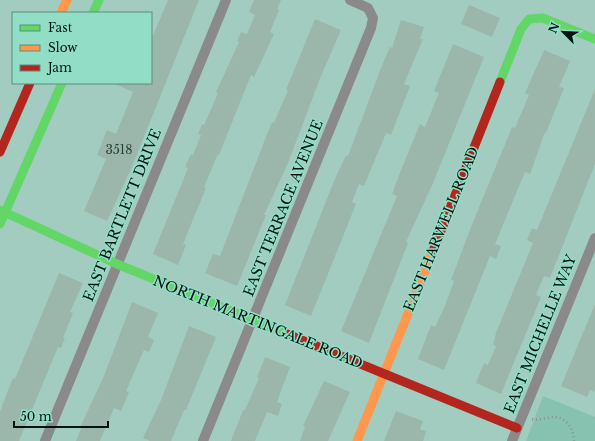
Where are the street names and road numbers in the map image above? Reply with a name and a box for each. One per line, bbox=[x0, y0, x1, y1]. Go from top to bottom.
street label: EAST TERRACE AVENUE bbox=[239, 117, 327, 299]
street label: EAST BARTLETT DRIVE bbox=[79, 126, 165, 304]
street label: EAST HARWELL ROAD bbox=[400, 144, 482, 314]
street label: EAST MICHELLE WAY bbox=[500, 251, 580, 416]
street label: NORTH MARTINGALE ROAD bbox=[150, 272, 366, 372]

